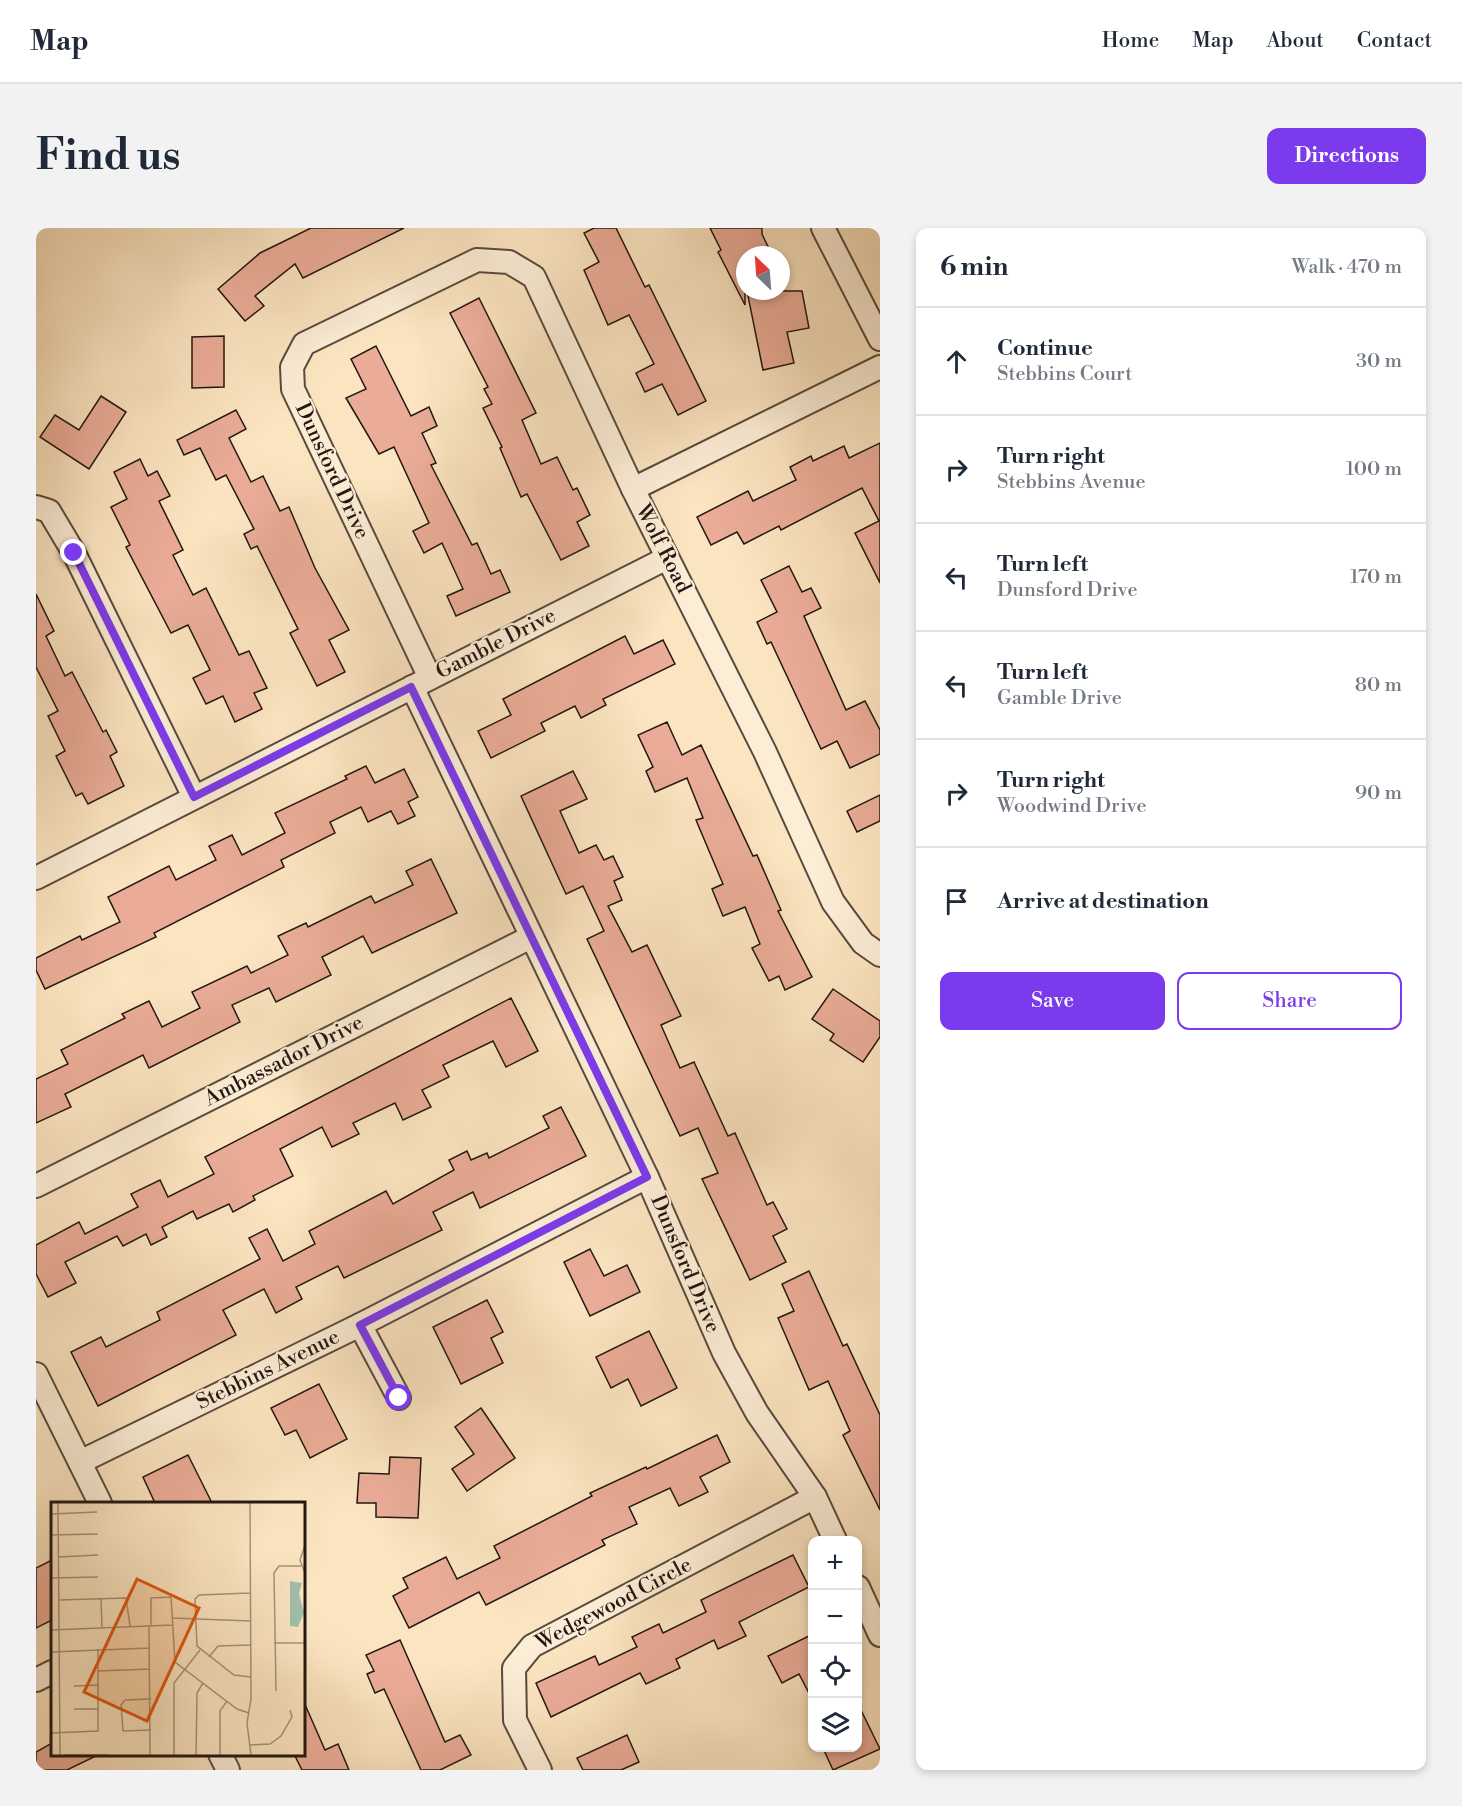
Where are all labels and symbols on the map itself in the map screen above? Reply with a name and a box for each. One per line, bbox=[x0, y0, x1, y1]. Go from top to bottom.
north arrow bbox=[736, 246, 790, 300]
street label: Dunsford Drive bbox=[289, 399, 375, 543]
street label: Wolf Road bbox=[629, 499, 696, 598]
route end bbox=[60, 539, 86, 565]
street label: Gamble Drive bbox=[432, 603, 560, 685]
street label: Ambassador Drive bbox=[199, 1010, 368, 1113]
street label: Dunsford Drive bbox=[644, 1191, 726, 1337]
street label: Stebbins Avenue bbox=[192, 1324, 344, 1416]
route start bbox=[385, 1384, 411, 1410]
inset map bbox=[51, 1502, 304, 1755]
street label: Wedgewood Circle bbox=[531, 1552, 696, 1657]

